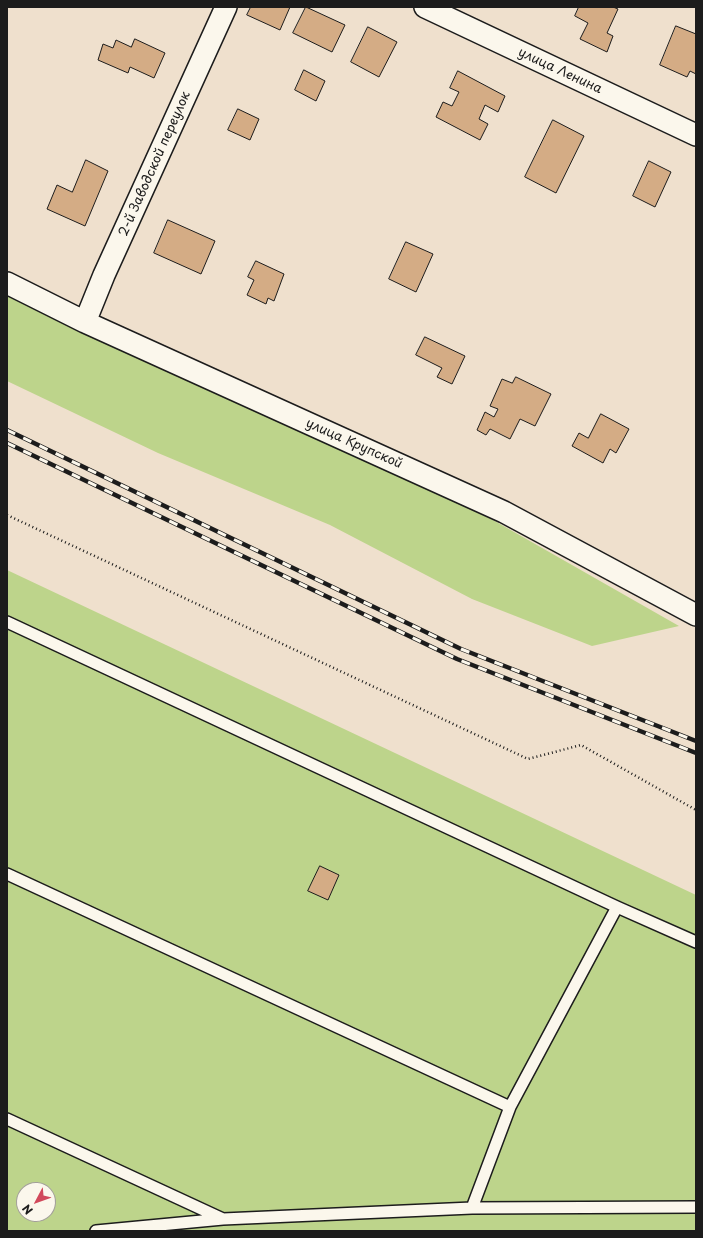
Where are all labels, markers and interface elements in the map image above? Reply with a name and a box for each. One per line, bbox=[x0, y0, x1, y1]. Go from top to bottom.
street label: улица Ленина bbox=[515, 45, 605, 97]
street label: 2-й Заводской переулок bbox=[116, 89, 194, 239]
street label: улица Крупской bbox=[303, 416, 405, 472]
north arrow bbox=[16, 1182, 56, 1222]
text: N bbox=[18, 1201, 37, 1218]

